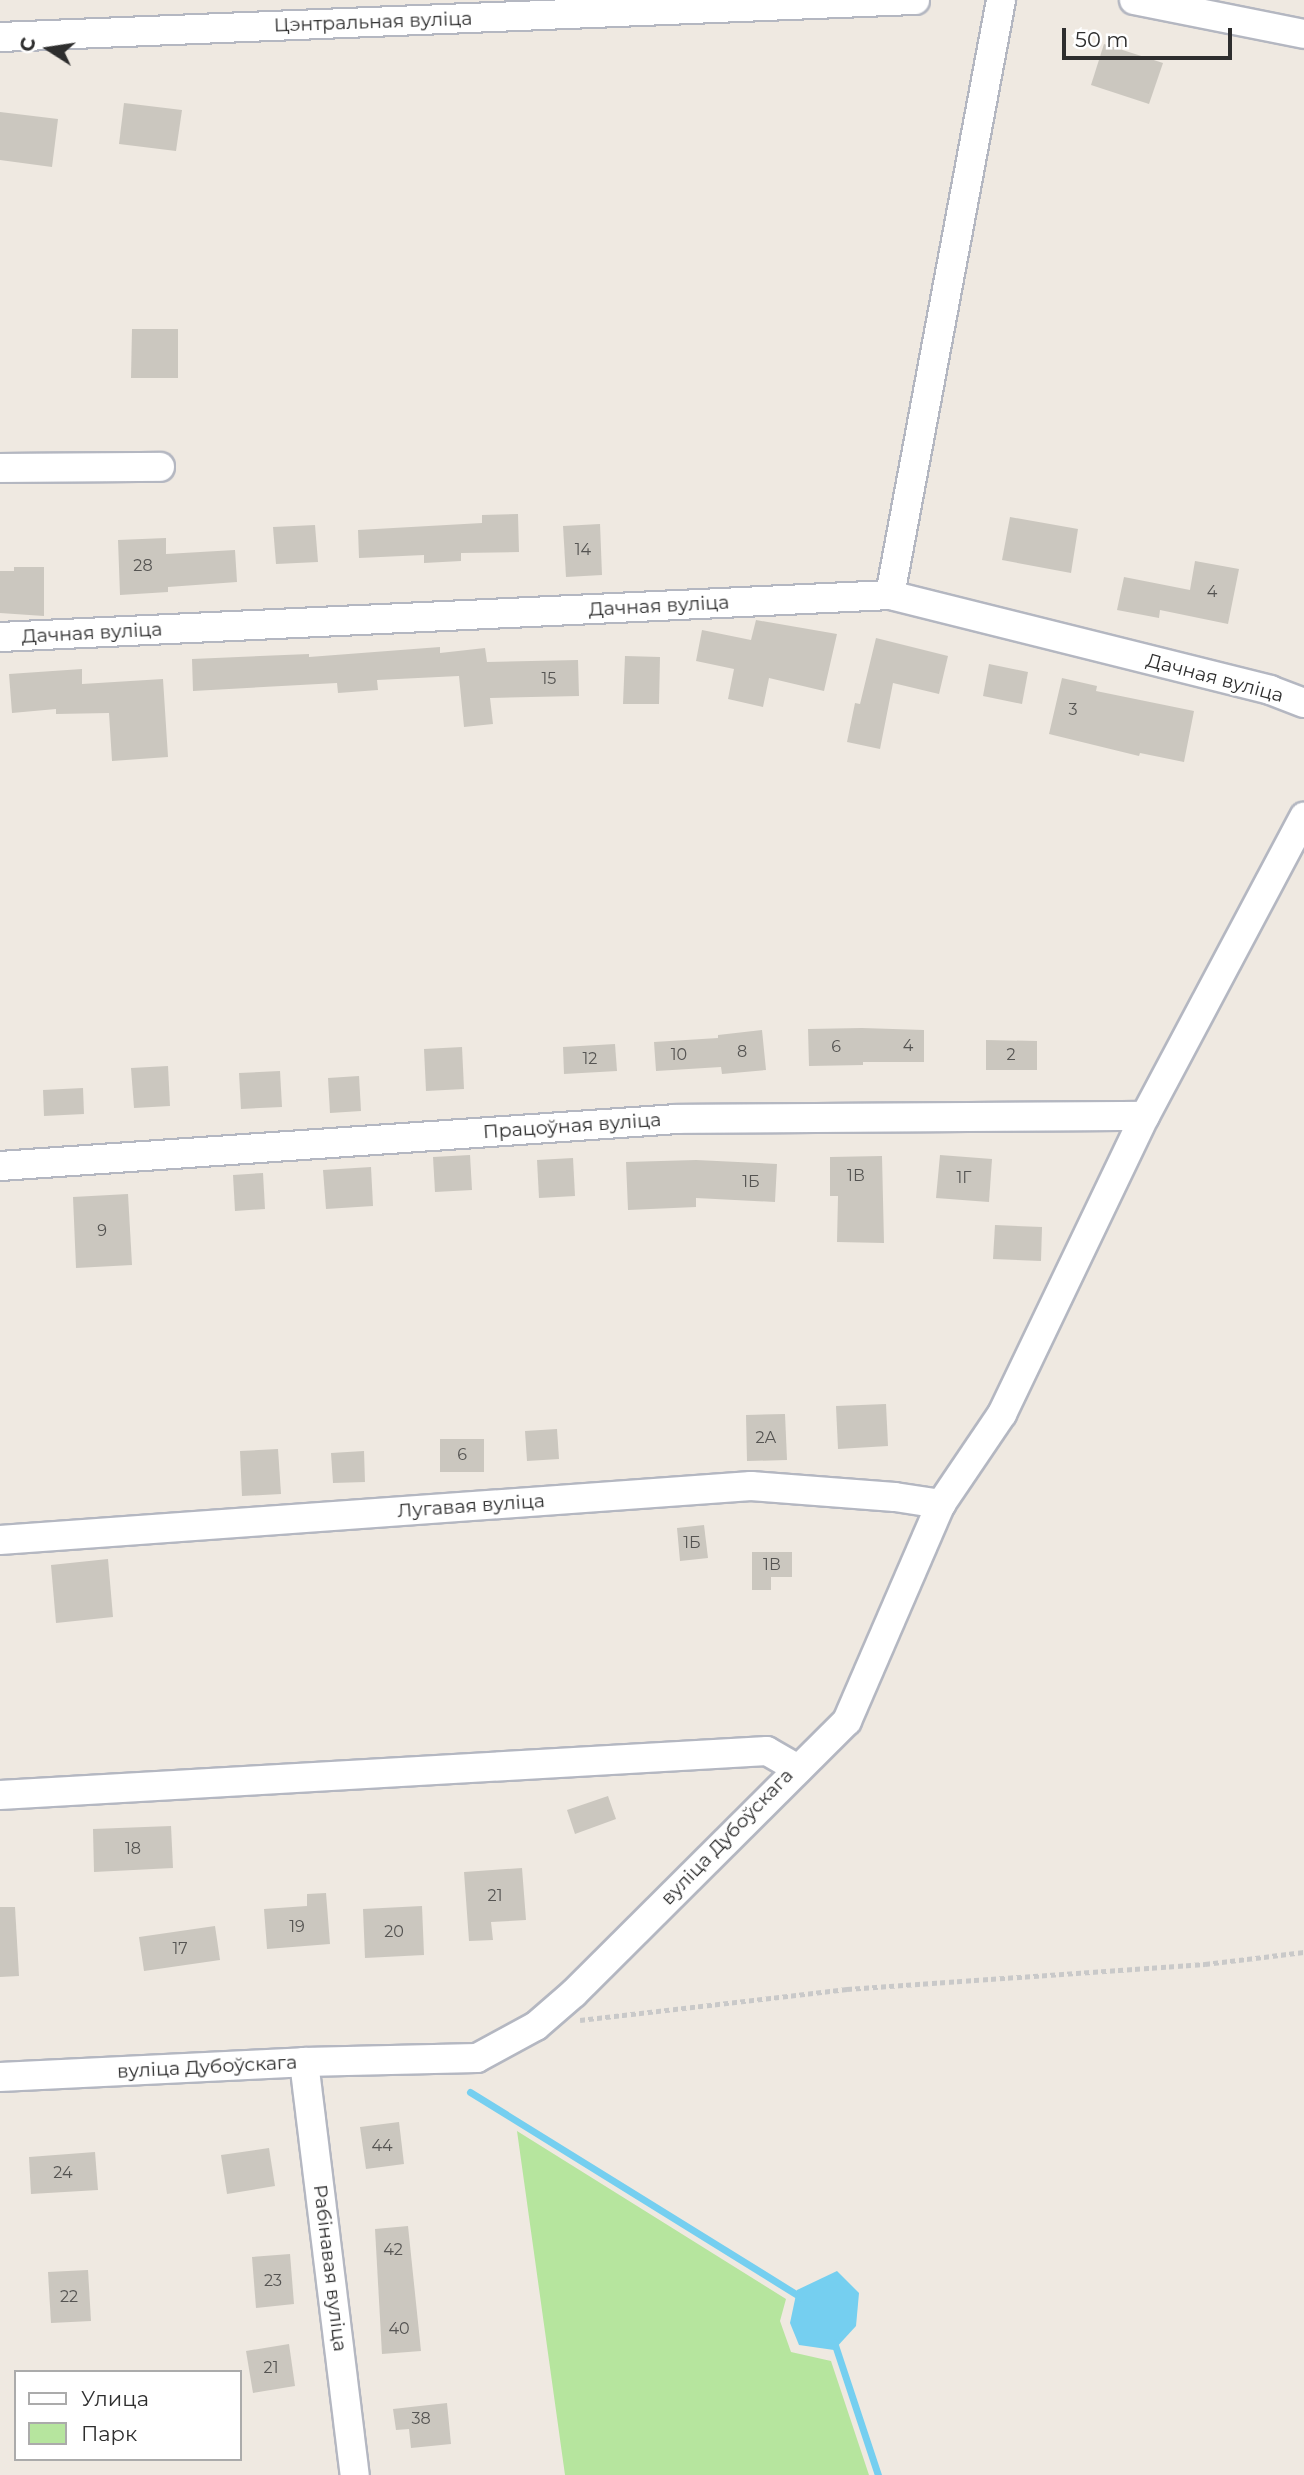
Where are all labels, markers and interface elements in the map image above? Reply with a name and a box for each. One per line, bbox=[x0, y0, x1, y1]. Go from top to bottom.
street label: Цэнтральная вуліца bbox=[273, 7, 473, 37]
north arrow bbox=[14, 14, 84, 84]
scale bar bbox=[1066, 14, 1236, 58]
text: 50 m bbox=[1075, 27, 1129, 52]
text: С bbox=[15, 35, 41, 54]
house number: 14 bbox=[575, 540, 591, 560]
house number: 28 bbox=[133, 556, 153, 576]
house number: 4 bbox=[1207, 582, 1217, 602]
street label: Дачная вуліца bbox=[588, 591, 730, 621]
street label: Дачная вуліца bbox=[21, 618, 163, 648]
street label: Дачная вуліца bbox=[1144, 649, 1286, 707]
house number: 15 bbox=[542, 669, 556, 689]
house number: 3 bbox=[1068, 700, 1078, 720]
house number: 4 bbox=[903, 1036, 913, 1056]
house number: 6 bbox=[831, 1037, 841, 1057]
house number: 8 bbox=[737, 1042, 747, 1062]
house number: 10 bbox=[671, 1045, 687, 1065]
house number: 2 bbox=[1006, 1045, 1016, 1065]
house number: 12 bbox=[583, 1049, 597, 1069]
street label: Працоўная вуліца bbox=[482, 1108, 662, 1144]
house number: 1В bbox=[847, 1166, 865, 1186]
house number: 1Г bbox=[957, 1168, 971, 1188]
house number: 1Б bbox=[742, 1172, 760, 1192]
house number: 9 bbox=[97, 1221, 107, 1241]
house number: 2А bbox=[756, 1428, 776, 1448]
house number: 6 bbox=[457, 1445, 467, 1465]
street label: Лугавая вуліца bbox=[397, 1489, 545, 1523]
house number: 1Б bbox=[683, 1533, 701, 1553]
house number: 1В bbox=[763, 1555, 781, 1575]
street label: вуліца Дубоўскага bbox=[656, 1764, 798, 1910]
house number: 18 bbox=[125, 1839, 141, 1859]
house number: 21 bbox=[488, 1886, 502, 1906]
house number: 19 bbox=[289, 1917, 305, 1937]
house number: 20 bbox=[384, 1922, 404, 1942]
house number: 17 bbox=[172, 1939, 188, 1959]
street label: вуліца Дубоўскага bbox=[116, 2051, 298, 2083]
house number: 44 bbox=[371, 2136, 393, 2156]
house number: 24 bbox=[53, 2163, 73, 2183]
street label: Рабінавая вуліца bbox=[308, 2183, 352, 2353]
house number: 42 bbox=[383, 2240, 403, 2260]
house number: 23 bbox=[264, 2271, 282, 2291]
house number: 22 bbox=[60, 2287, 78, 2307]
house number: 40 bbox=[388, 2319, 410, 2339]
house number: 21 bbox=[264, 2358, 278, 2378]
legend bbox=[14, 2370, 242, 2461]
text: Улица bbox=[81, 2386, 149, 2411]
house number: 38 bbox=[411, 2409, 431, 2429]
text: Парк bbox=[81, 2421, 137, 2446]

